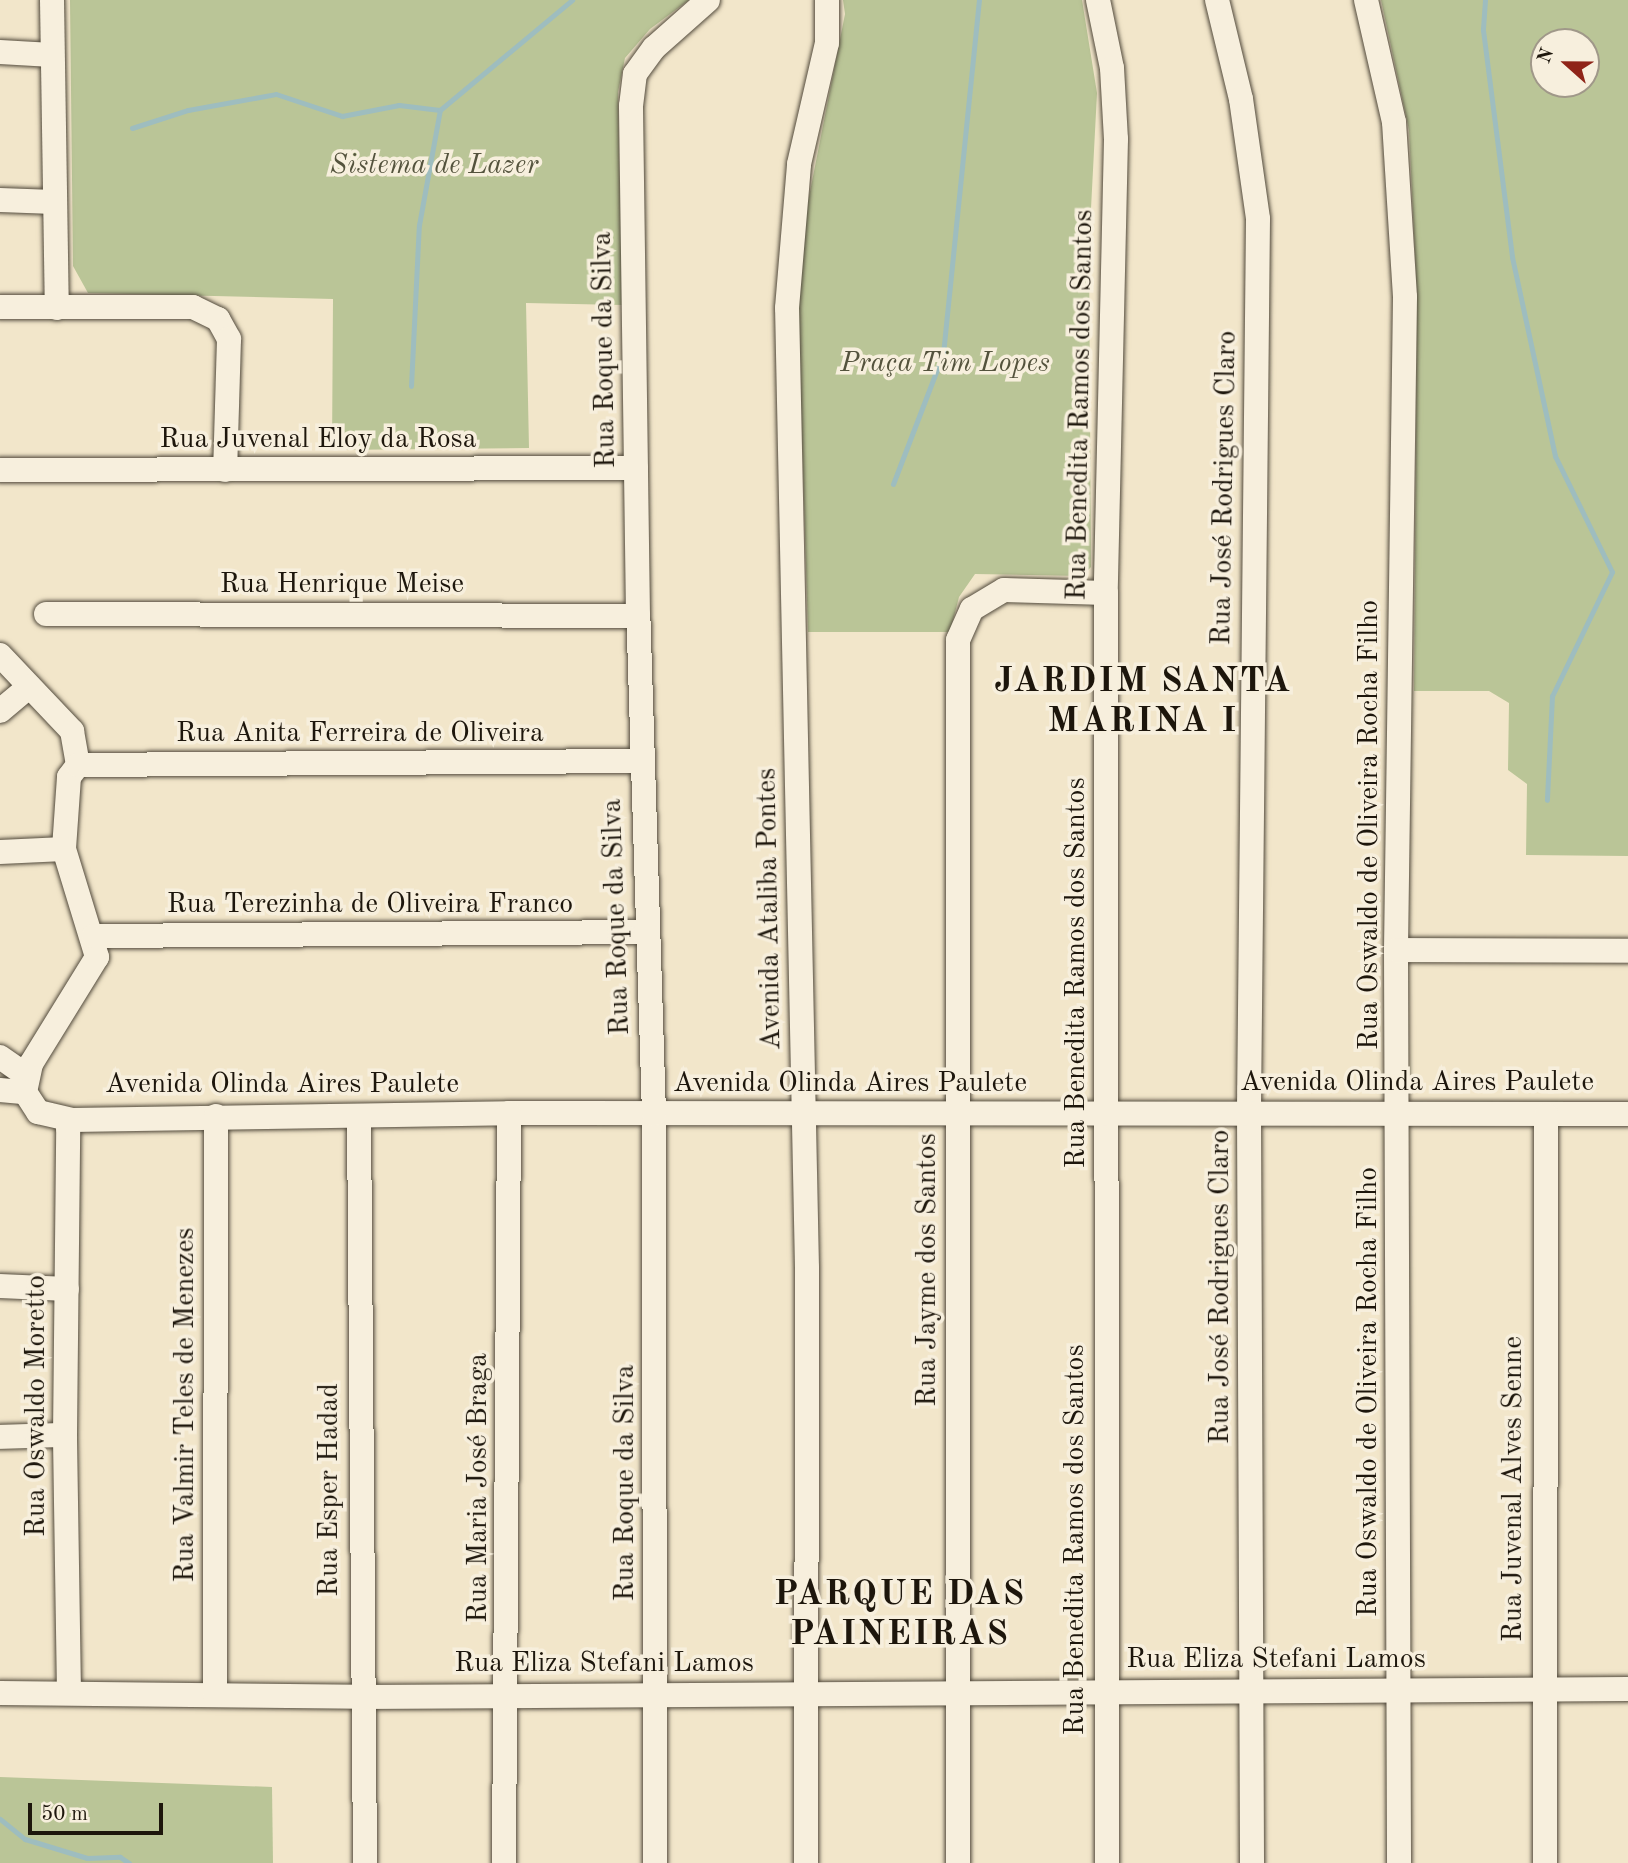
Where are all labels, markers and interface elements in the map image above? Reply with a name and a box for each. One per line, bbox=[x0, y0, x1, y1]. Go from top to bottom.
north arrow bbox=[1530, 28, 1600, 98]
text: N bbox=[1535, 46, 1558, 66]
park label: Sistema de Lazer bbox=[330, 149, 538, 183]
street label: Rua Benedita Ramos dos Santos bbox=[1061, 209, 1101, 601]
street label: Rua Roque da Silva bbox=[586, 231, 624, 469]
street label: Rua José Rodrigues Claro bbox=[1205, 330, 1245, 646]
park label: Praça Tim Lopes bbox=[840, 347, 1050, 381]
street label: Rua Juvenal Eloy da Rosa bbox=[159, 423, 477, 457]
street label: Rua Henrique Meise bbox=[220, 568, 464, 602]
street label: Rua Oswaldo de Oliveira Rocha Filho bbox=[1353, 600, 1387, 1050]
district label: JARDIM SANTA MARINA I bbox=[995, 661, 1291, 743]
street label: Rua Anita Ferreira de Oliveira bbox=[176, 717, 544, 751]
street label: Avenida Ataliba Pontes bbox=[751, 767, 789, 1051]
street label: Rua Benedita Ramos dos Santos bbox=[1060, 777, 1094, 1169]
street label: Rua Roque da Silva bbox=[596, 798, 638, 1036]
street label: Rua Terezinha de Oliveira Franco bbox=[167, 888, 573, 922]
street label: Avenida Olinda Aires Paulete bbox=[1240, 1066, 1594, 1100]
street label: Avenida Olinda Aires Paulete bbox=[673, 1067, 1027, 1101]
street label: Avenida Olinda Aires Paulete bbox=[105, 1068, 459, 1102]
street label: Rua José Rodrigues Claro bbox=[1204, 1130, 1238, 1444]
street label: Rua Jayme dos Santos bbox=[911, 1133, 945, 1407]
street label: Rua Oswaldo de Oliveira Rocha Filho bbox=[1352, 1167, 1386, 1617]
street label: Rua Valmir Teles de Menezes bbox=[169, 1228, 203, 1582]
street label: Rua Oswaldo Moretto bbox=[20, 1275, 54, 1537]
street label: Rua Juvenal Alves Senne bbox=[1497, 1336, 1531, 1642]
street label: Rua Benedita Ramos dos Santos bbox=[1059, 1344, 1093, 1736]
street label: Rua Maria José Braga bbox=[462, 1353, 496, 1623]
street label: Rua Roque da Silva bbox=[609, 1365, 643, 1601]
street label: Rua Esper Hadad bbox=[313, 1383, 347, 1597]
district label: PARQUE DAS PAINEIRAS bbox=[775, 1574, 1025, 1656]
street label: Rua Eliza Stefani Lamos bbox=[1126, 1643, 1426, 1677]
street label: Rua Eliza Stefani Lamos bbox=[454, 1647, 754, 1681]
scale bar bbox=[32, 1790, 166, 1834]
text: 50 m bbox=[41, 1804, 88, 1825]

